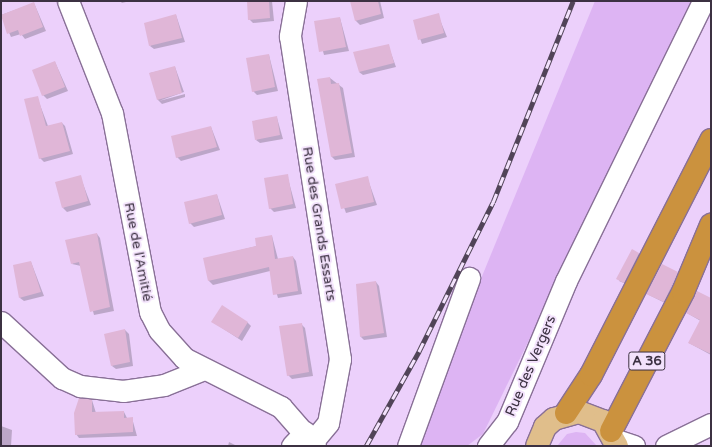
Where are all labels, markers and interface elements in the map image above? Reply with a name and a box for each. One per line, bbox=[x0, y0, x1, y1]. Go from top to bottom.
street label: Rue des Grands Essarts bbox=[298, 145, 340, 303]
street label: Rue de l'Amitié bbox=[120, 201, 156, 303]
street label: Rue des Vergers bbox=[502, 313, 560, 419]
road number: A 36 bbox=[628, 350, 666, 372]

